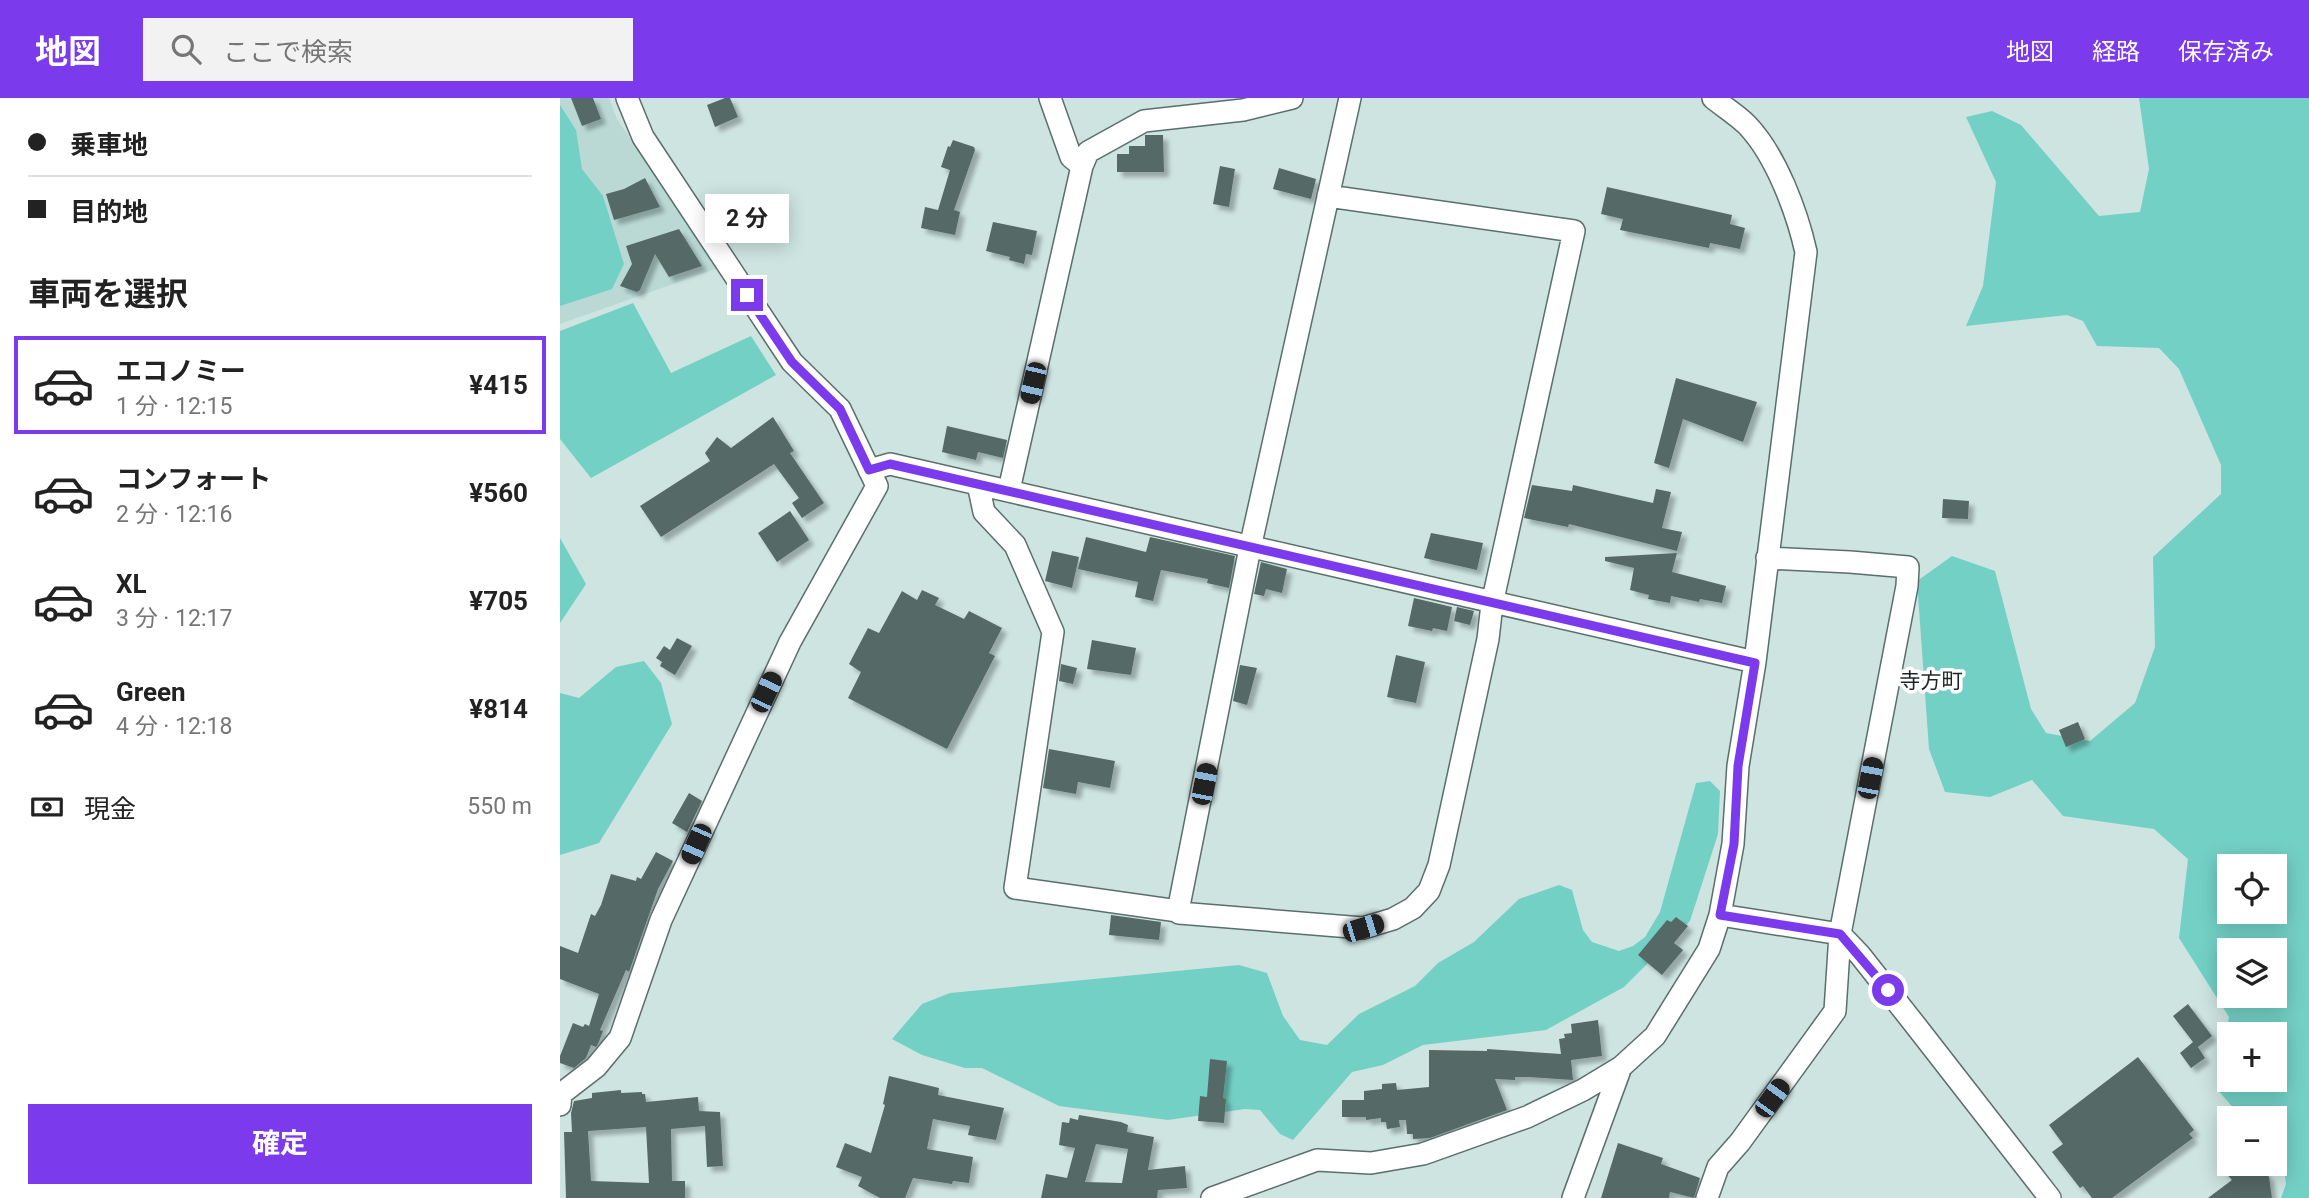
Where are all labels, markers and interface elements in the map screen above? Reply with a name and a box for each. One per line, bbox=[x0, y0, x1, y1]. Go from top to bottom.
search box bbox=[143, 18, 633, 81]
icon: search bbox=[167, 30, 205, 68]
text: 地図 bbox=[35, 32, 101, 71]
text: ここで検索 bbox=[223, 37, 353, 67]
text: 地図 bbox=[2006, 38, 2054, 66]
text: 経路 bbox=[2092, 38, 2140, 66]
text: 保存済み bbox=[2178, 38, 2274, 66]
text: 乗車地 bbox=[70, 130, 148, 160]
callout: 2 分 bbox=[705, 194, 789, 242]
text: 目的地 bbox=[70, 197, 148, 227]
text: 2 分 bbox=[726, 205, 768, 232]
text: 車両を選択 bbox=[28, 275, 188, 313]
route end bbox=[731, 279, 763, 311]
icon: car bbox=[32, 354, 95, 417]
text: エコノミー bbox=[116, 356, 246, 386]
car bbox=[1019, 360, 1048, 406]
text: ¥415 bbox=[469, 370, 528, 400]
text: 1 分 · 12:15 bbox=[116, 393, 232, 420]
icon: car bbox=[32, 462, 95, 525]
text: コンフォート bbox=[116, 464, 271, 494]
text: ¥560 bbox=[469, 478, 528, 508]
text: 2 分 · 12:16 bbox=[116, 501, 232, 528]
text: XL bbox=[116, 569, 147, 599]
icon: car bbox=[32, 570, 95, 633]
text: ¥705 bbox=[469, 586, 528, 616]
text: 3 分 · 12:17 bbox=[116, 605, 232, 632]
car bbox=[748, 669, 785, 715]
district label: 寺方町 bbox=[1900, 669, 1963, 693]
text: Green bbox=[116, 677, 186, 707]
icon: car bbox=[32, 678, 95, 741]
text: ¥814 bbox=[469, 694, 528, 724]
text: 4 分 · 12:18 bbox=[116, 713, 232, 740]
car bbox=[1856, 755, 1885, 801]
car bbox=[1190, 761, 1219, 807]
icon: cash bbox=[28, 788, 66, 826]
text: 550 m bbox=[467, 793, 532, 820]
text: 現金 bbox=[84, 794, 136, 824]
car bbox=[678, 821, 715, 867]
map controls bbox=[2217, 854, 2287, 1176]
button: locate bbox=[2217, 854, 2287, 924]
car bbox=[1340, 912, 1387, 944]
button: layers bbox=[2217, 938, 2287, 1008]
route start bbox=[1872, 974, 1904, 1006]
button: + bbox=[2217, 1022, 2287, 1092]
car bbox=[1752, 1075, 1793, 1121]
button: 確定 bbox=[28, 1104, 532, 1184]
button: − bbox=[2217, 1106, 2287, 1176]

